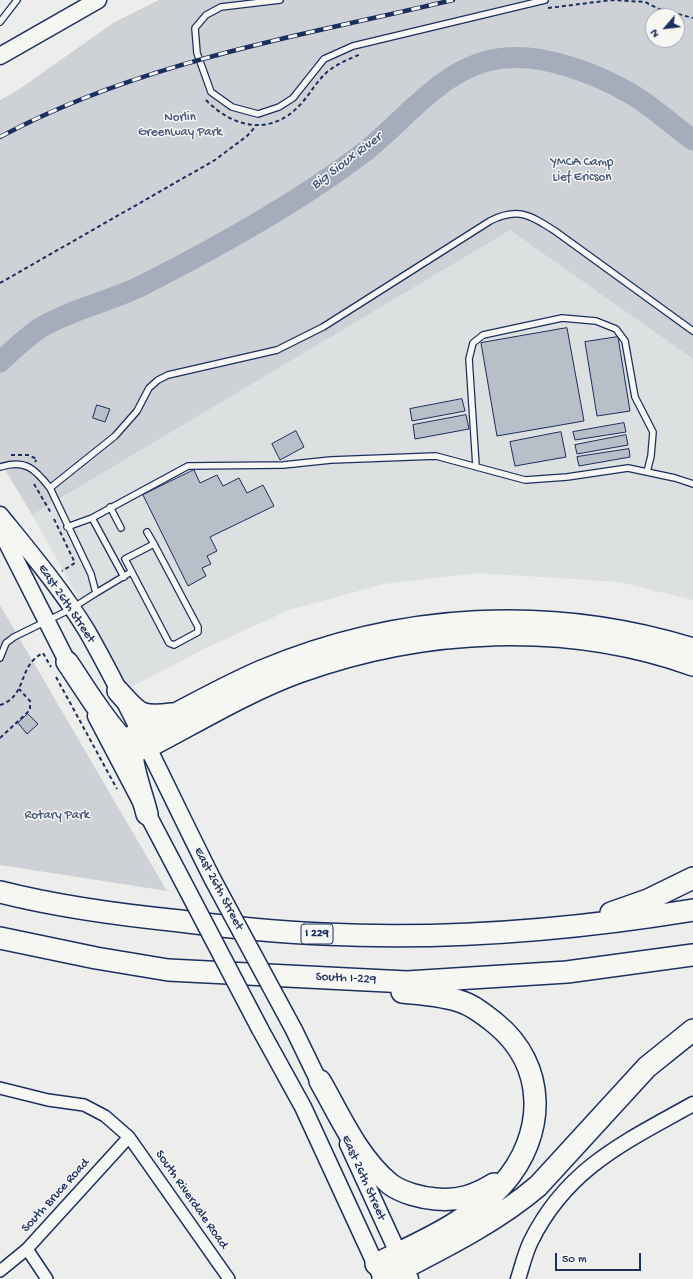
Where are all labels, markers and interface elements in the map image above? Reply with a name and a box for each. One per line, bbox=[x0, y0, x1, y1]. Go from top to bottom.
north arrow bbox=[645, 8, 685, 48]
text: N bbox=[648, 27, 662, 39]
park label: Norlin Greenway Park bbox=[138, 110, 222, 141]
water label: Big Sioux River bbox=[308, 130, 386, 194]
park label: YMCA Camp Lief Ericson bbox=[551, 155, 613, 186]
street label: East 26th Street bbox=[34, 562, 98, 646]
park label: Rotary Park bbox=[25, 808, 89, 824]
street label: East 26th Street bbox=[190, 845, 246, 933]
road number: I 229 bbox=[301, 924, 333, 944]
street label: South I-229 bbox=[315, 970, 377, 988]
street label: East 26th Street bbox=[337, 1133, 389, 1223]
street label: South Riverdale Road bbox=[151, 1148, 231, 1252]
street label: South Bruce Road bbox=[19, 1156, 93, 1236]
scale bar bbox=[557, 1245, 643, 1271]
text: 50 m bbox=[562, 1253, 587, 1267]

